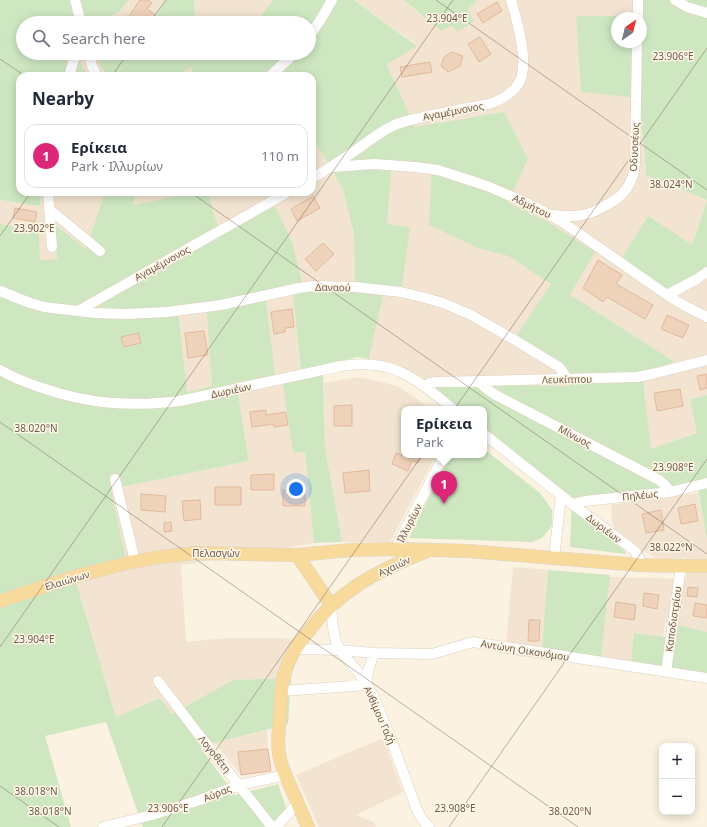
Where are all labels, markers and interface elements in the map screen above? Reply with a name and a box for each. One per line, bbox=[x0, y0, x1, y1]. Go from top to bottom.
text: 23.904°E bbox=[426, 11, 468, 25]
north arrow bbox=[611, 12, 647, 48]
search box bbox=[16, 16, 316, 60]
icon: search bbox=[30, 27, 52, 49]
text: Search here bbox=[62, 28, 145, 48]
text: 23.906°E bbox=[652, 49, 694, 63]
text: Nearby bbox=[32, 87, 94, 110]
street label: Αγαμέμνονος bbox=[421, 98, 485, 124]
street label: Οδυσσέως bbox=[626, 122, 642, 172]
text: Ερίκεια bbox=[71, 137, 127, 157]
text: 1 bbox=[42, 147, 50, 165]
text: 110 m bbox=[261, 147, 299, 165]
text: Park · Ιλλυρίων bbox=[71, 157, 163, 175]
text: 38.024°N bbox=[649, 177, 693, 191]
street label: Αδμήτου bbox=[510, 191, 554, 221]
text: 23.902°E bbox=[13, 221, 55, 235]
street label: Αγαμέμνονος bbox=[132, 242, 192, 284]
street label: Δαναού bbox=[315, 280, 351, 294]
street label: Λευκίππου bbox=[542, 372, 592, 386]
street label: Δωριέων bbox=[209, 379, 253, 401]
popup bbox=[401, 406, 487, 458]
text: Ερίκεια bbox=[416, 413, 472, 433]
text: 38.020°N bbox=[14, 421, 58, 435]
street label: Μίνωος bbox=[556, 421, 594, 451]
text: Park bbox=[416, 433, 443, 451]
text: 23.908°E bbox=[652, 460, 694, 474]
pin: 1 bbox=[431, 471, 457, 504]
your location bbox=[286, 479, 306, 499]
street label: Πηλέως bbox=[621, 486, 659, 504]
street label: Ιλλυρίων bbox=[393, 501, 425, 545]
street label: Δωριέων bbox=[583, 510, 625, 546]
text: 38.022°N bbox=[649, 540, 693, 554]
street label: Πελασγών bbox=[192, 546, 240, 560]
street label: Αχαιών bbox=[375, 552, 413, 580]
street label: Ελαιώνων bbox=[43, 567, 91, 593]
street label: Καποδιστρίου bbox=[661, 585, 685, 653]
text: 23.904°E bbox=[13, 632, 55, 646]
street label: Αντώνη Οικονόμου bbox=[480, 636, 570, 664]
street label: Ανθίμου Γαζή bbox=[361, 684, 399, 746]
street label: Λογοθέτη bbox=[196, 732, 234, 776]
map controls bbox=[659, 743, 695, 815]
button: + bbox=[659, 743, 695, 779]
button: − bbox=[659, 779, 695, 815]
street label: Αύρας bbox=[201, 781, 233, 805]
text: 38.018°N bbox=[14, 784, 58, 798]
text: 23.906°E bbox=[147, 801, 189, 815]
text: 23.908°E bbox=[434, 801, 476, 815]
text: 38.018°N bbox=[28, 804, 72, 818]
text: 38.020°N bbox=[548, 804, 592, 818]

